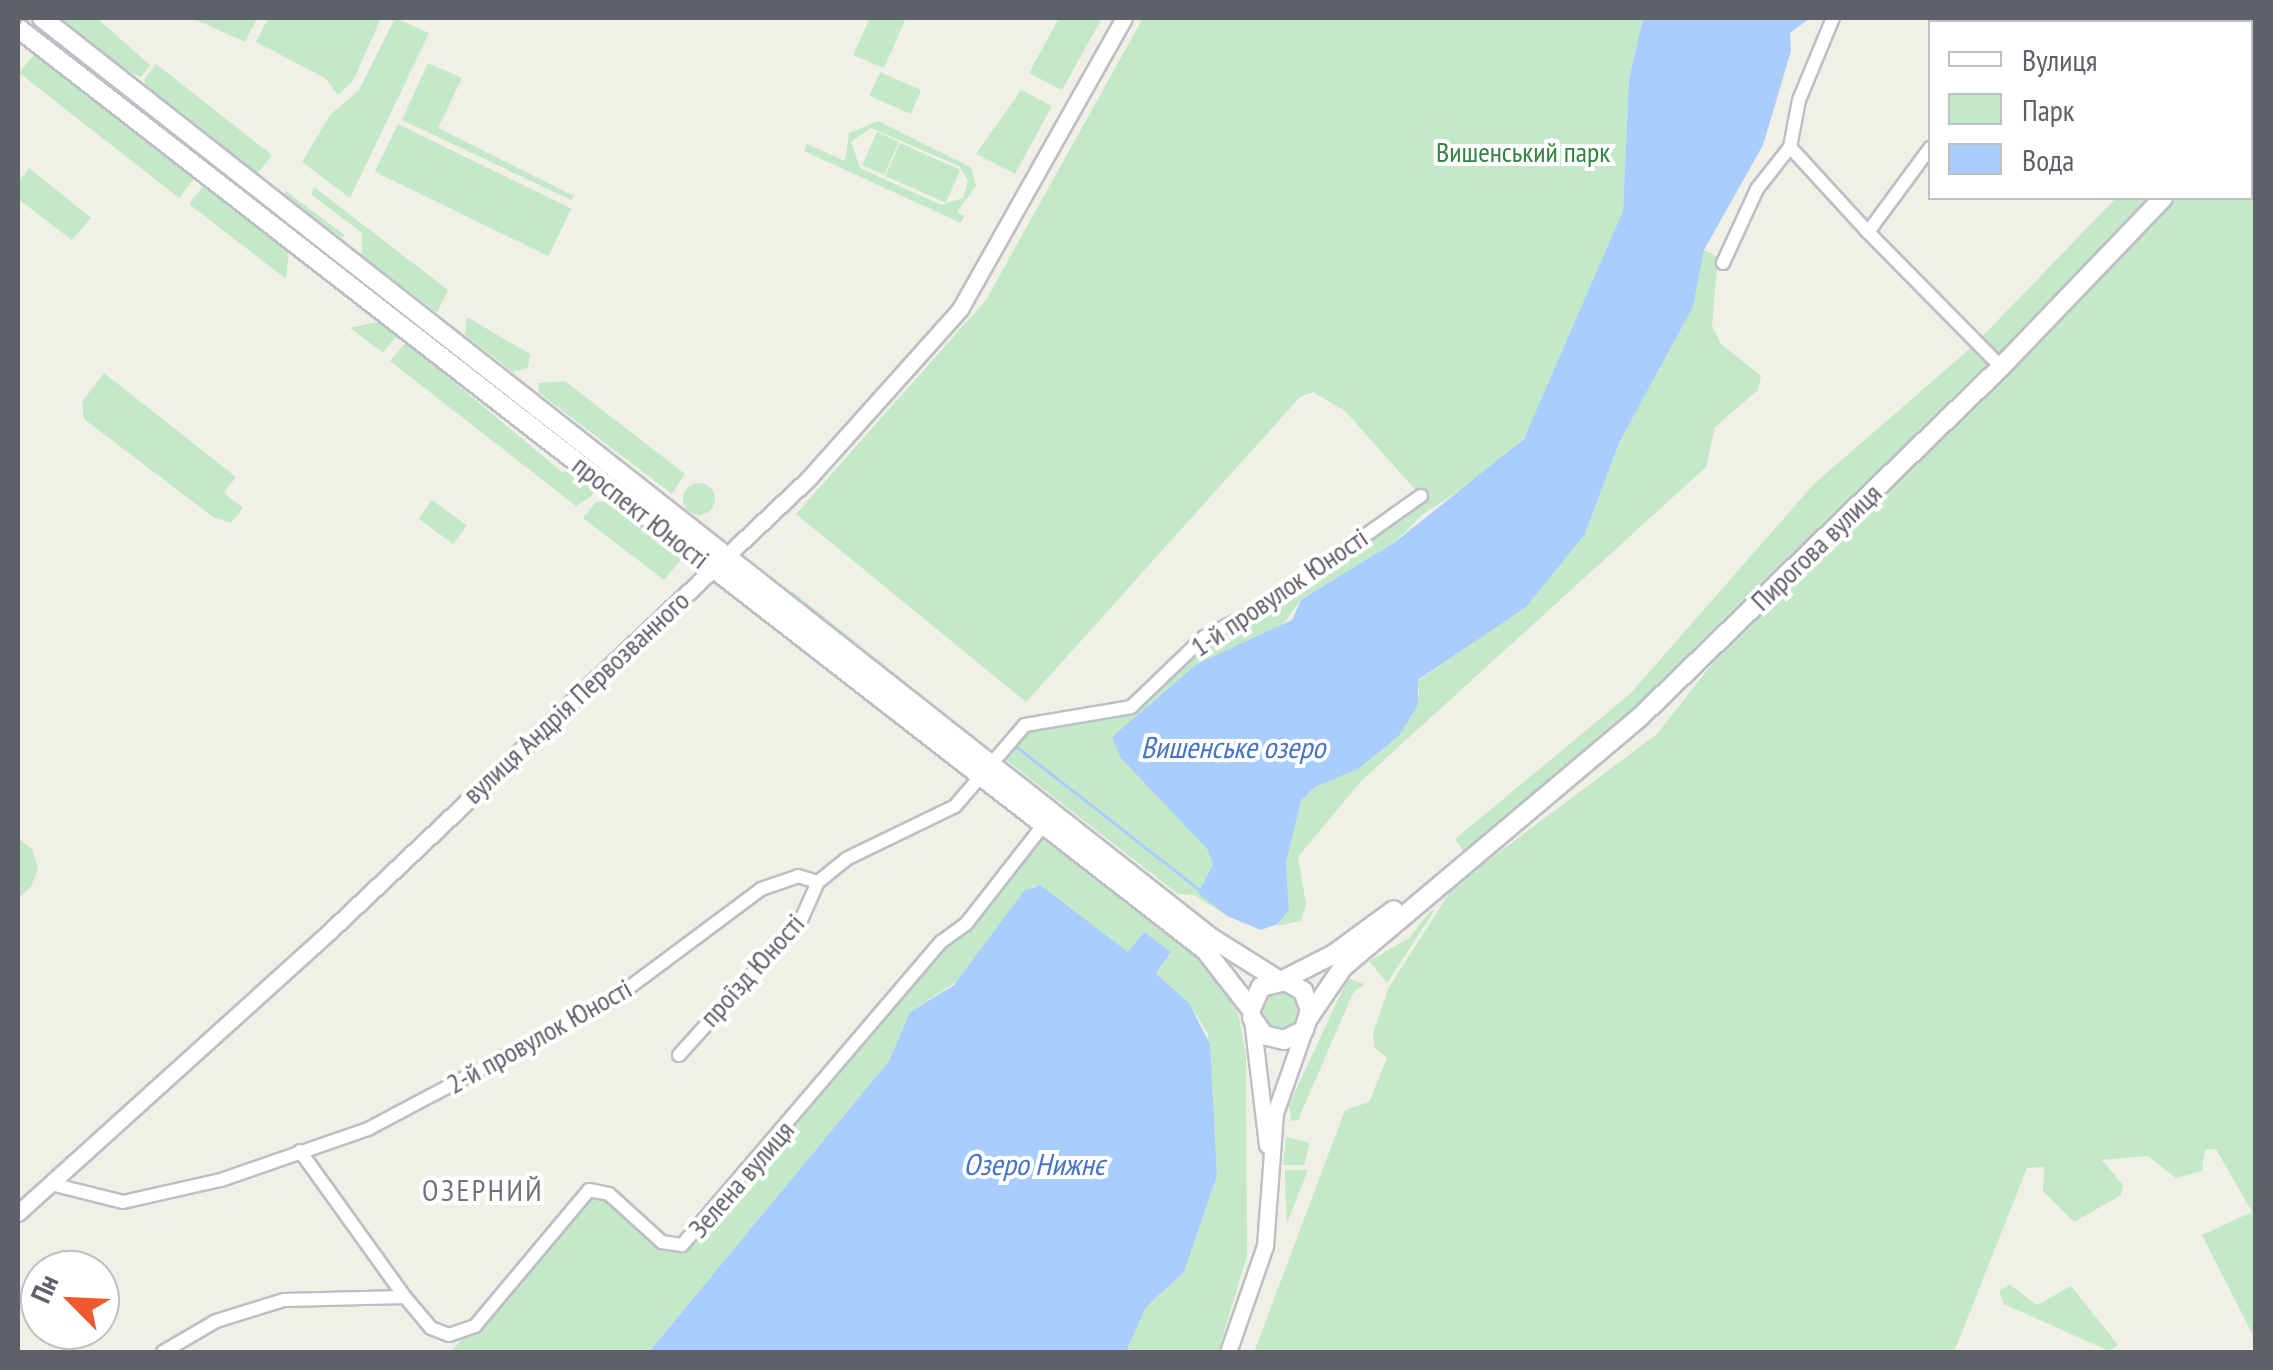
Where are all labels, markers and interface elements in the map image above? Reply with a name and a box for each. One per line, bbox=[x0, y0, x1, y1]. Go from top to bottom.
legend bbox=[1928, 20, 2253, 200]
text: Вулиця bbox=[2022, 40, 2097, 79]
text: Парк bbox=[2022, 90, 2074, 129]
park label: Вишенський парк bbox=[1436, 135, 1610, 169]
text: Вода bbox=[2022, 140, 2074, 179]
street label: проспект Юності bbox=[566, 448, 716, 576]
street label: Пирогова вулиця bbox=[1744, 477, 1888, 617]
street label: 1-й провулок Юності bbox=[1184, 520, 1374, 664]
street label: вулиця Андрія Первозванного bbox=[456, 583, 696, 811]
water label: Вишенське озеро bbox=[1141, 729, 1325, 765]
street label: проїзд Юності bbox=[693, 907, 811, 1033]
street label: 2-й провулок Юності bbox=[441, 971, 637, 1101]
street label: Зелена вулиця bbox=[681, 1114, 801, 1244]
water label: Озеро Нижнє bbox=[963, 1146, 1105, 1182]
district label: ОЗЕРНИЙ bbox=[422, 1172, 544, 1208]
north arrow bbox=[20, 1250, 120, 1350]
text: Пн bbox=[22, 1269, 66, 1308]

